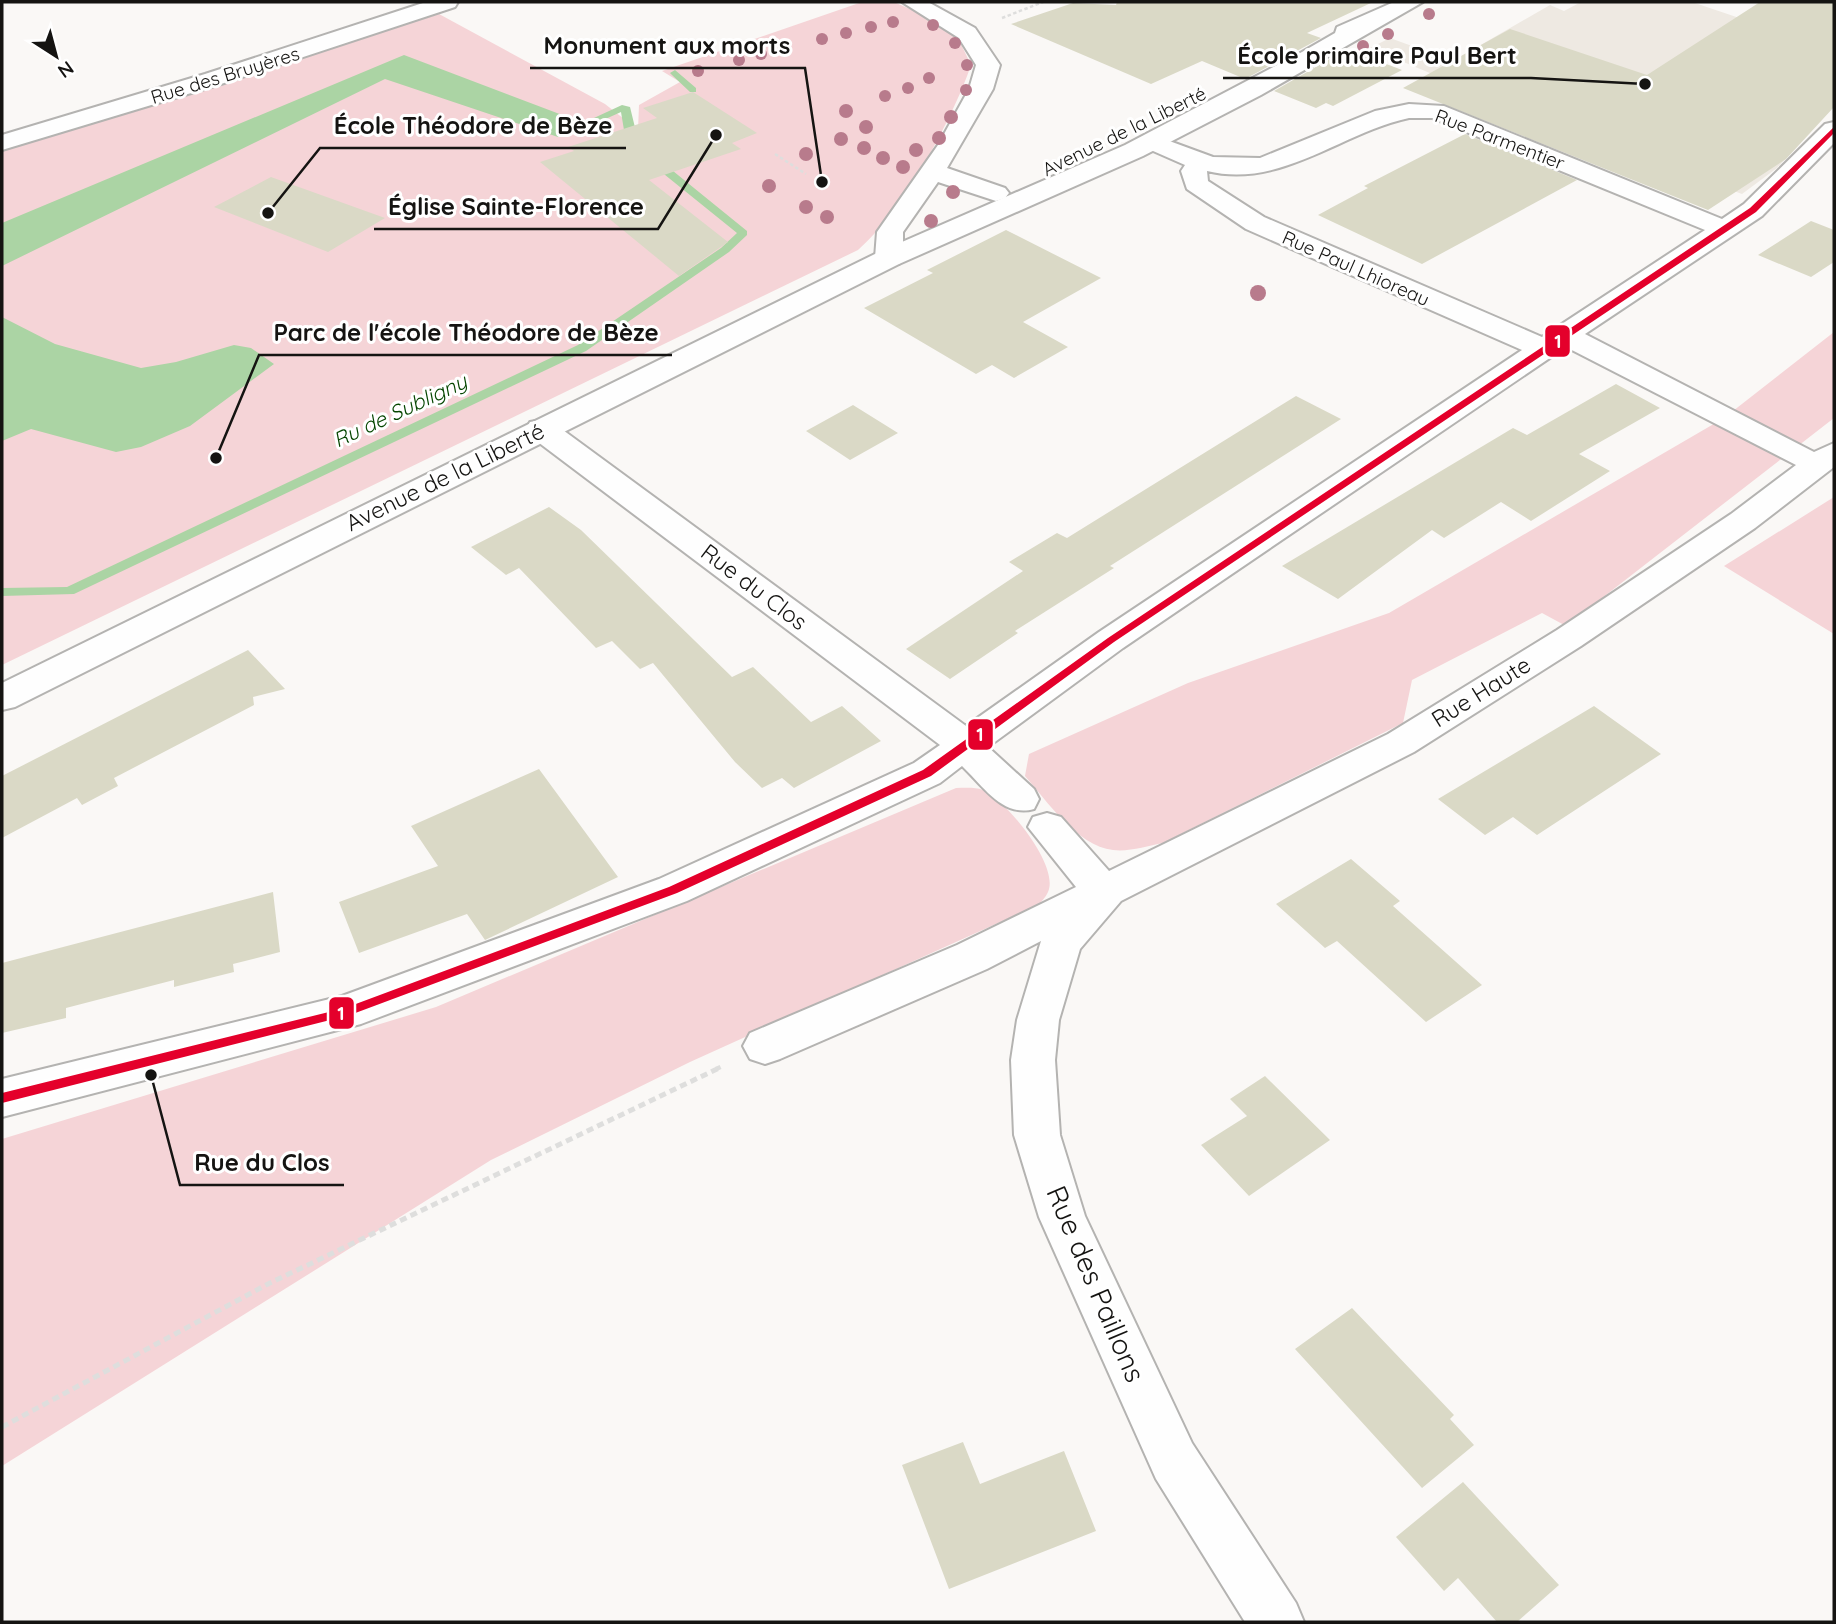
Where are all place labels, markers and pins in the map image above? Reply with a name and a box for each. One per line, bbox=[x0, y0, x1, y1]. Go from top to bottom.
callout: Monument aux morts bbox=[530, 23, 805, 68]
callout: École primaire Paul Bert bbox=[1223, 33, 1531, 78]
callout: École Théodore de Bèze bbox=[320, 103, 626, 148]
callout: Église Sainte-Florence bbox=[374, 184, 658, 229]
callout: Parc de l'école Théodore de Bèze bbox=[259, 310, 672, 355]
callout: Rue du Clos bbox=[180, 1140, 344, 1185]

